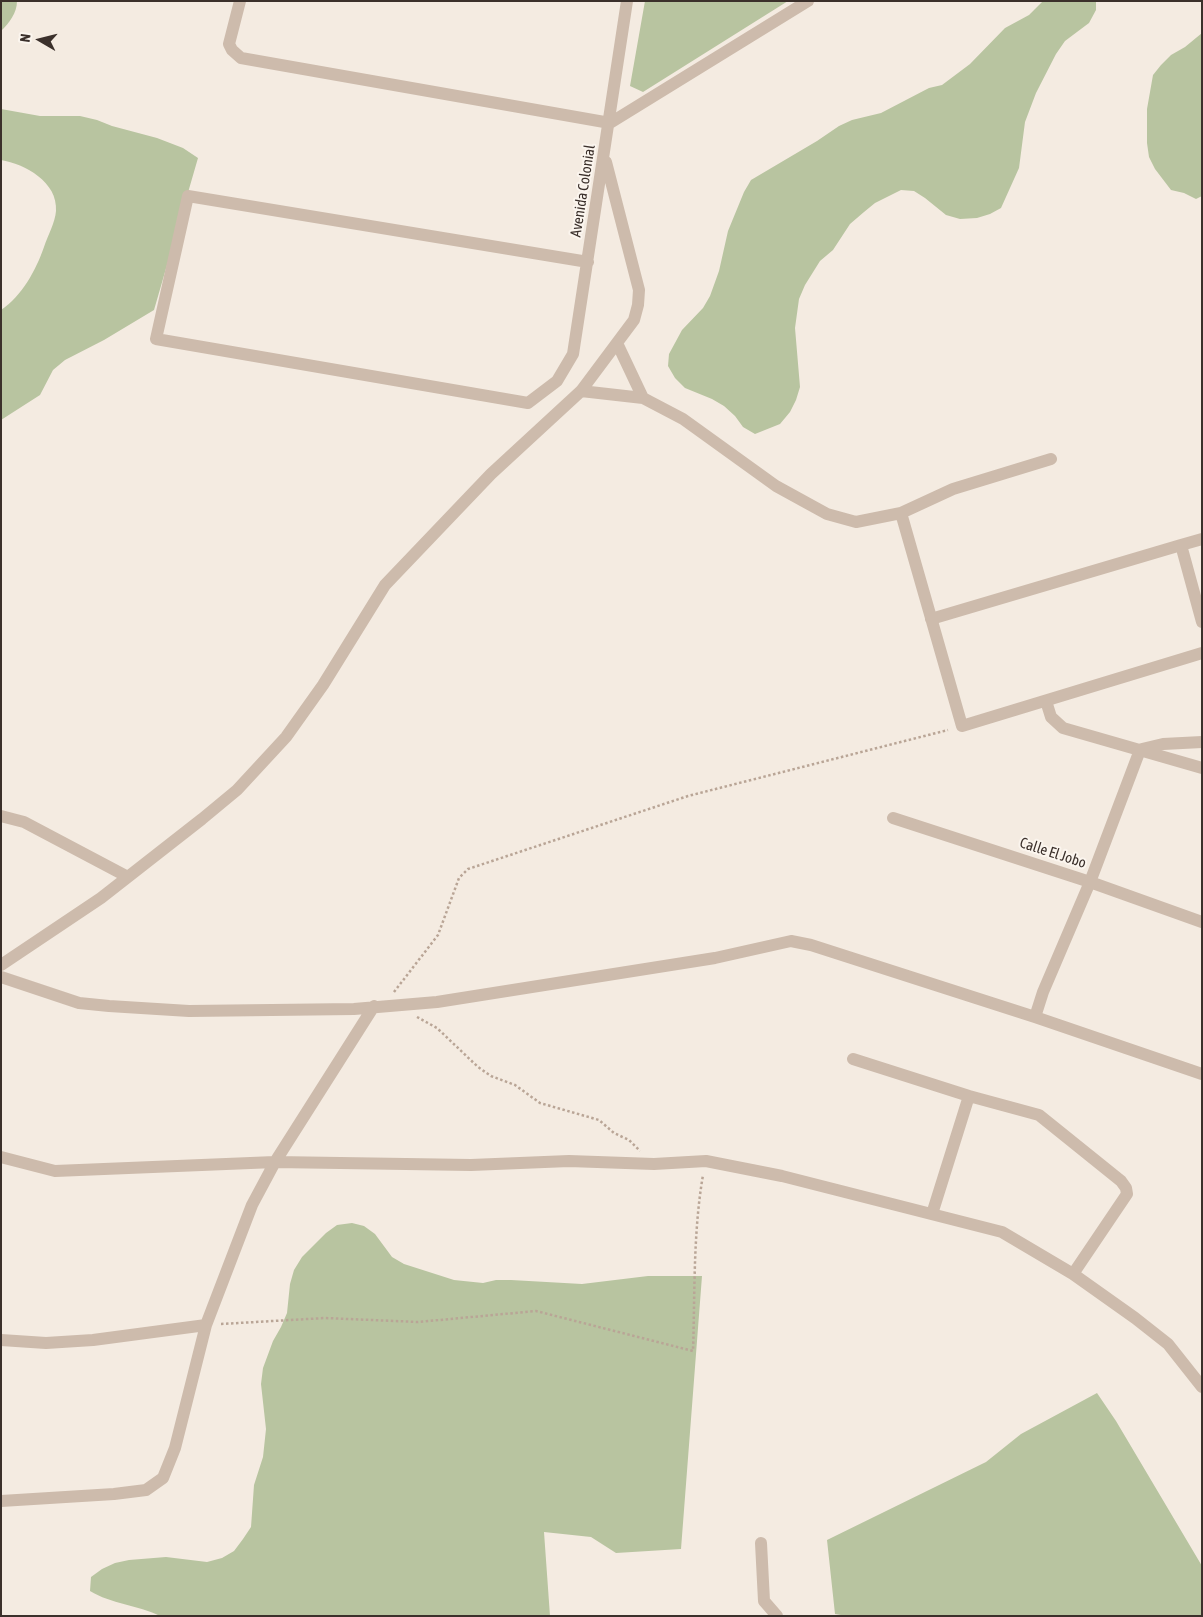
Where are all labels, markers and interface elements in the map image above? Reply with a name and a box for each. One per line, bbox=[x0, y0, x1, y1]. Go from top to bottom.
north arrow bbox=[15, 15, 65, 65]
text: N bbox=[17, 33, 34, 43]
street label: Avenida Colonial bbox=[567, 143, 599, 239]
street label: Calle El Jobo bbox=[1017, 834, 1089, 872]

